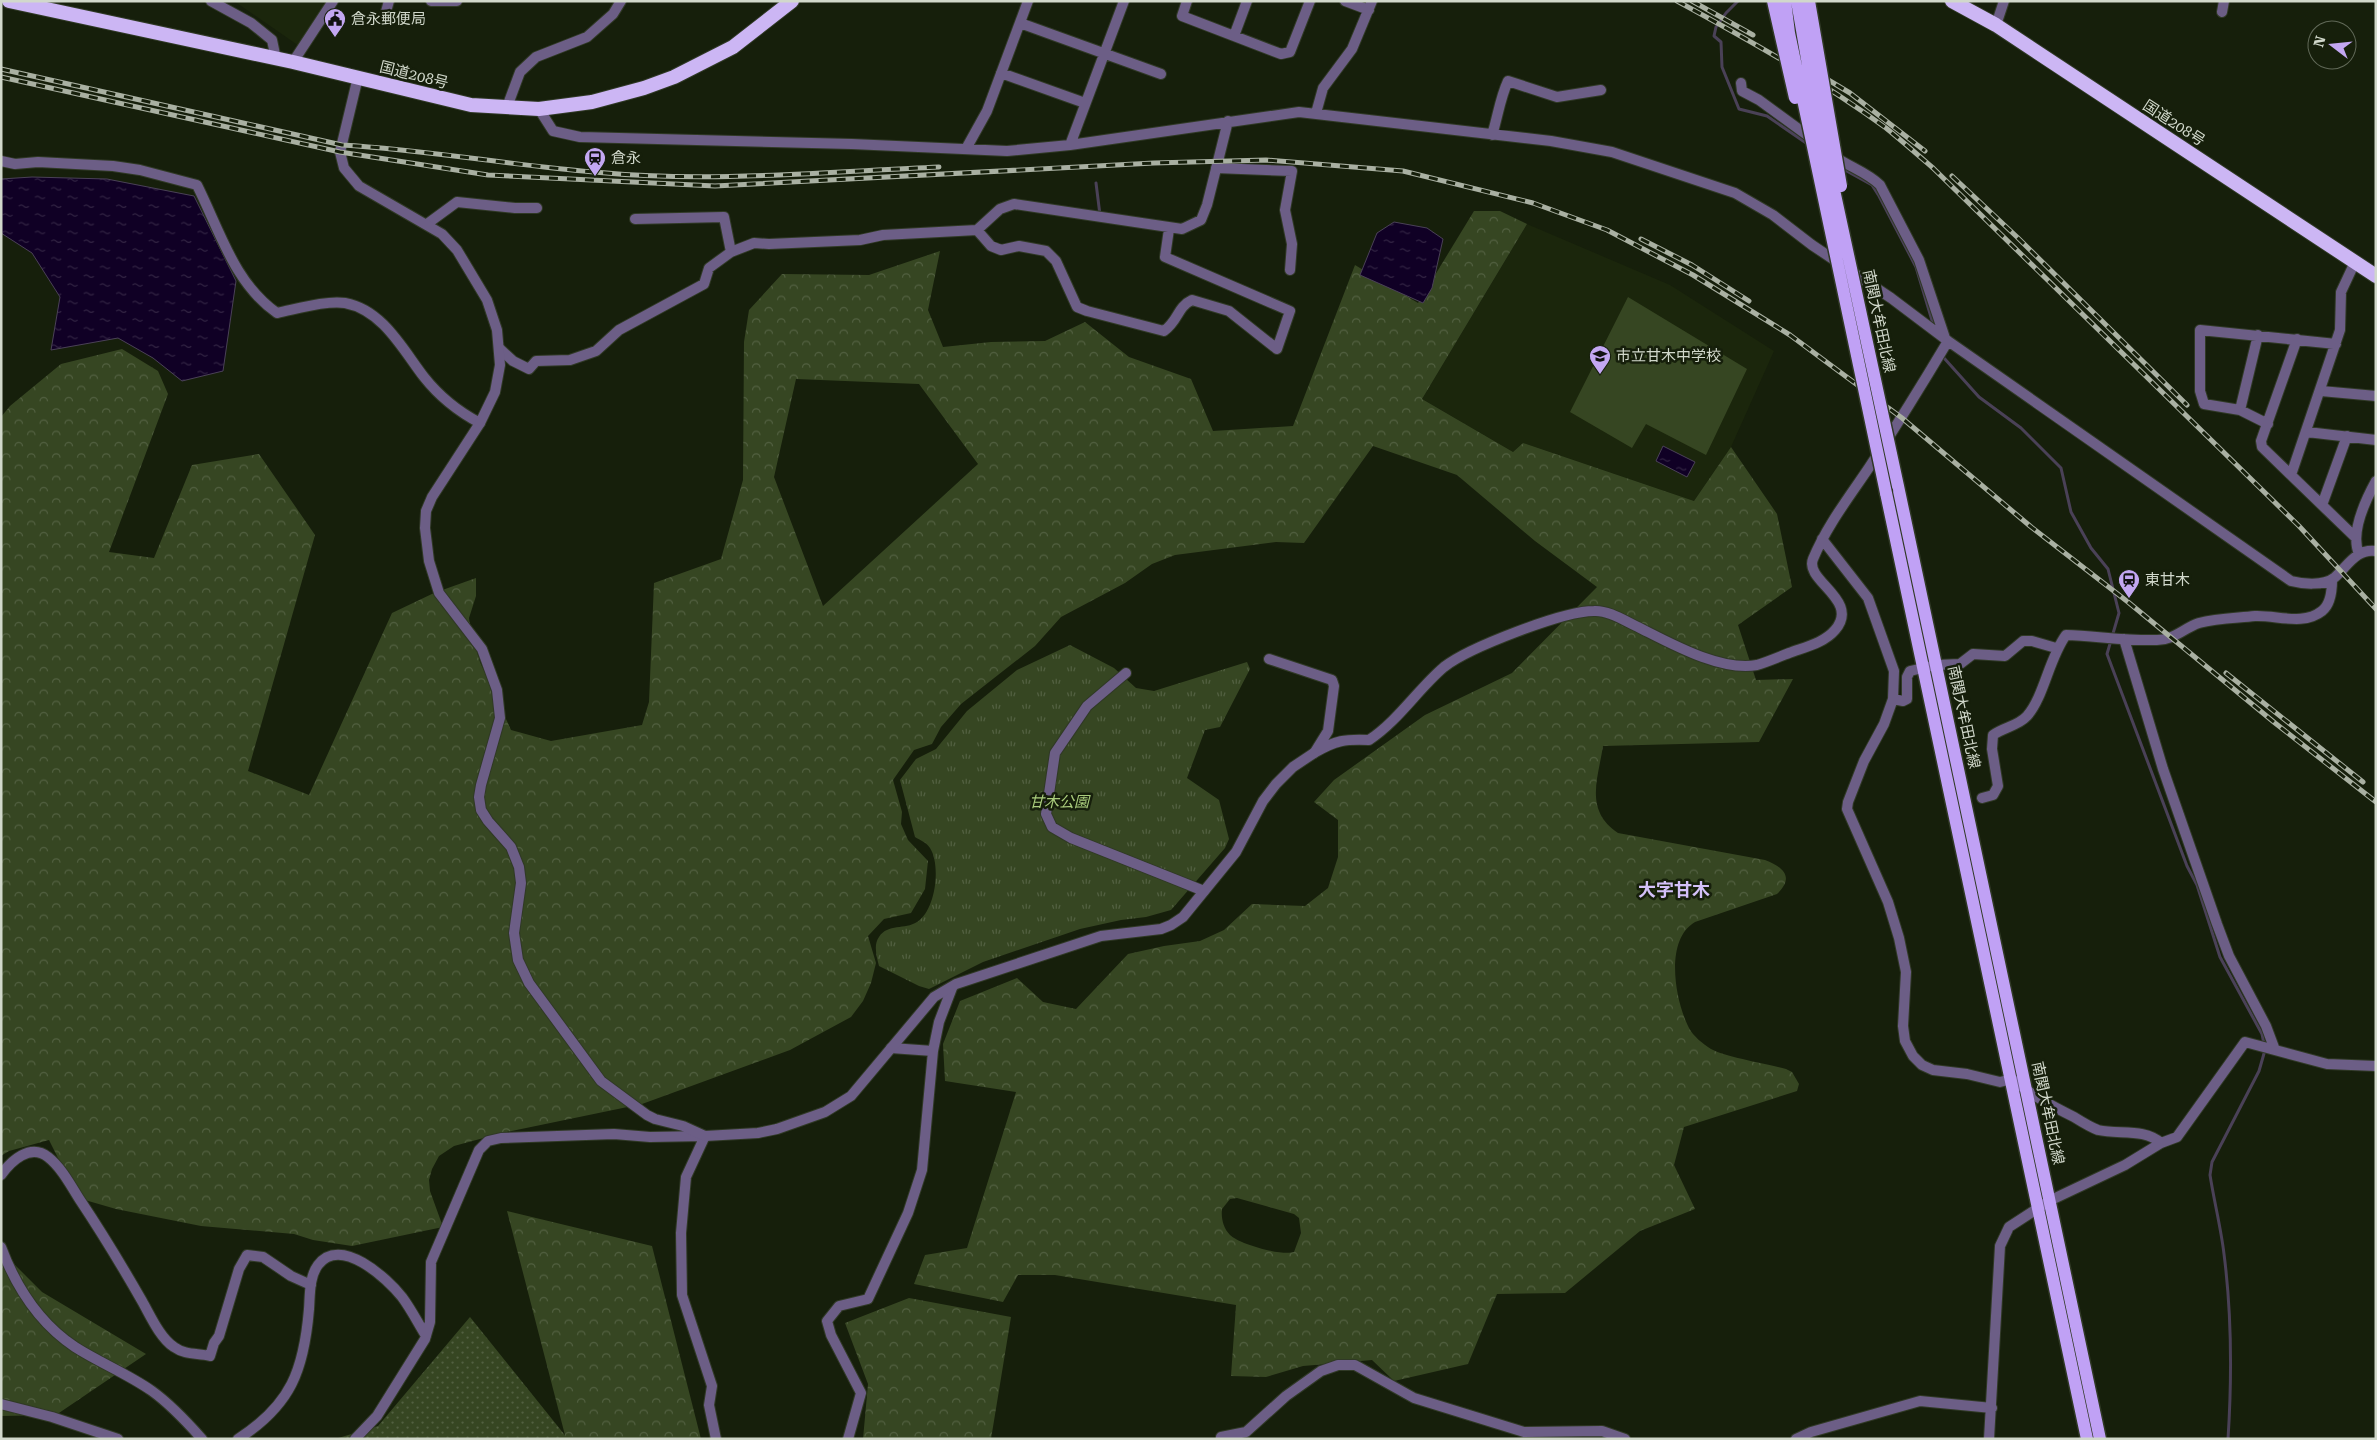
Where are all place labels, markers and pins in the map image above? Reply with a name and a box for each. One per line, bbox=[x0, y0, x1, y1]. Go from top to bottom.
public building icon: 倉永郵便局 bbox=[323, 7, 347, 38]
place label: 倉永郵便局 bbox=[351, 10, 426, 28]
station icon: 倉永 bbox=[583, 146, 607, 177]
place label: 倉永 bbox=[611, 149, 641, 167]
school or university icon: 市立甘木中学校 bbox=[1588, 344, 1612, 375]
place label: 市立甘木中学校 bbox=[1616, 347, 1721, 365]
station icon: 東甘木 bbox=[2117, 568, 2141, 599]
place label: 東甘木 bbox=[2145, 571, 2190, 589]

